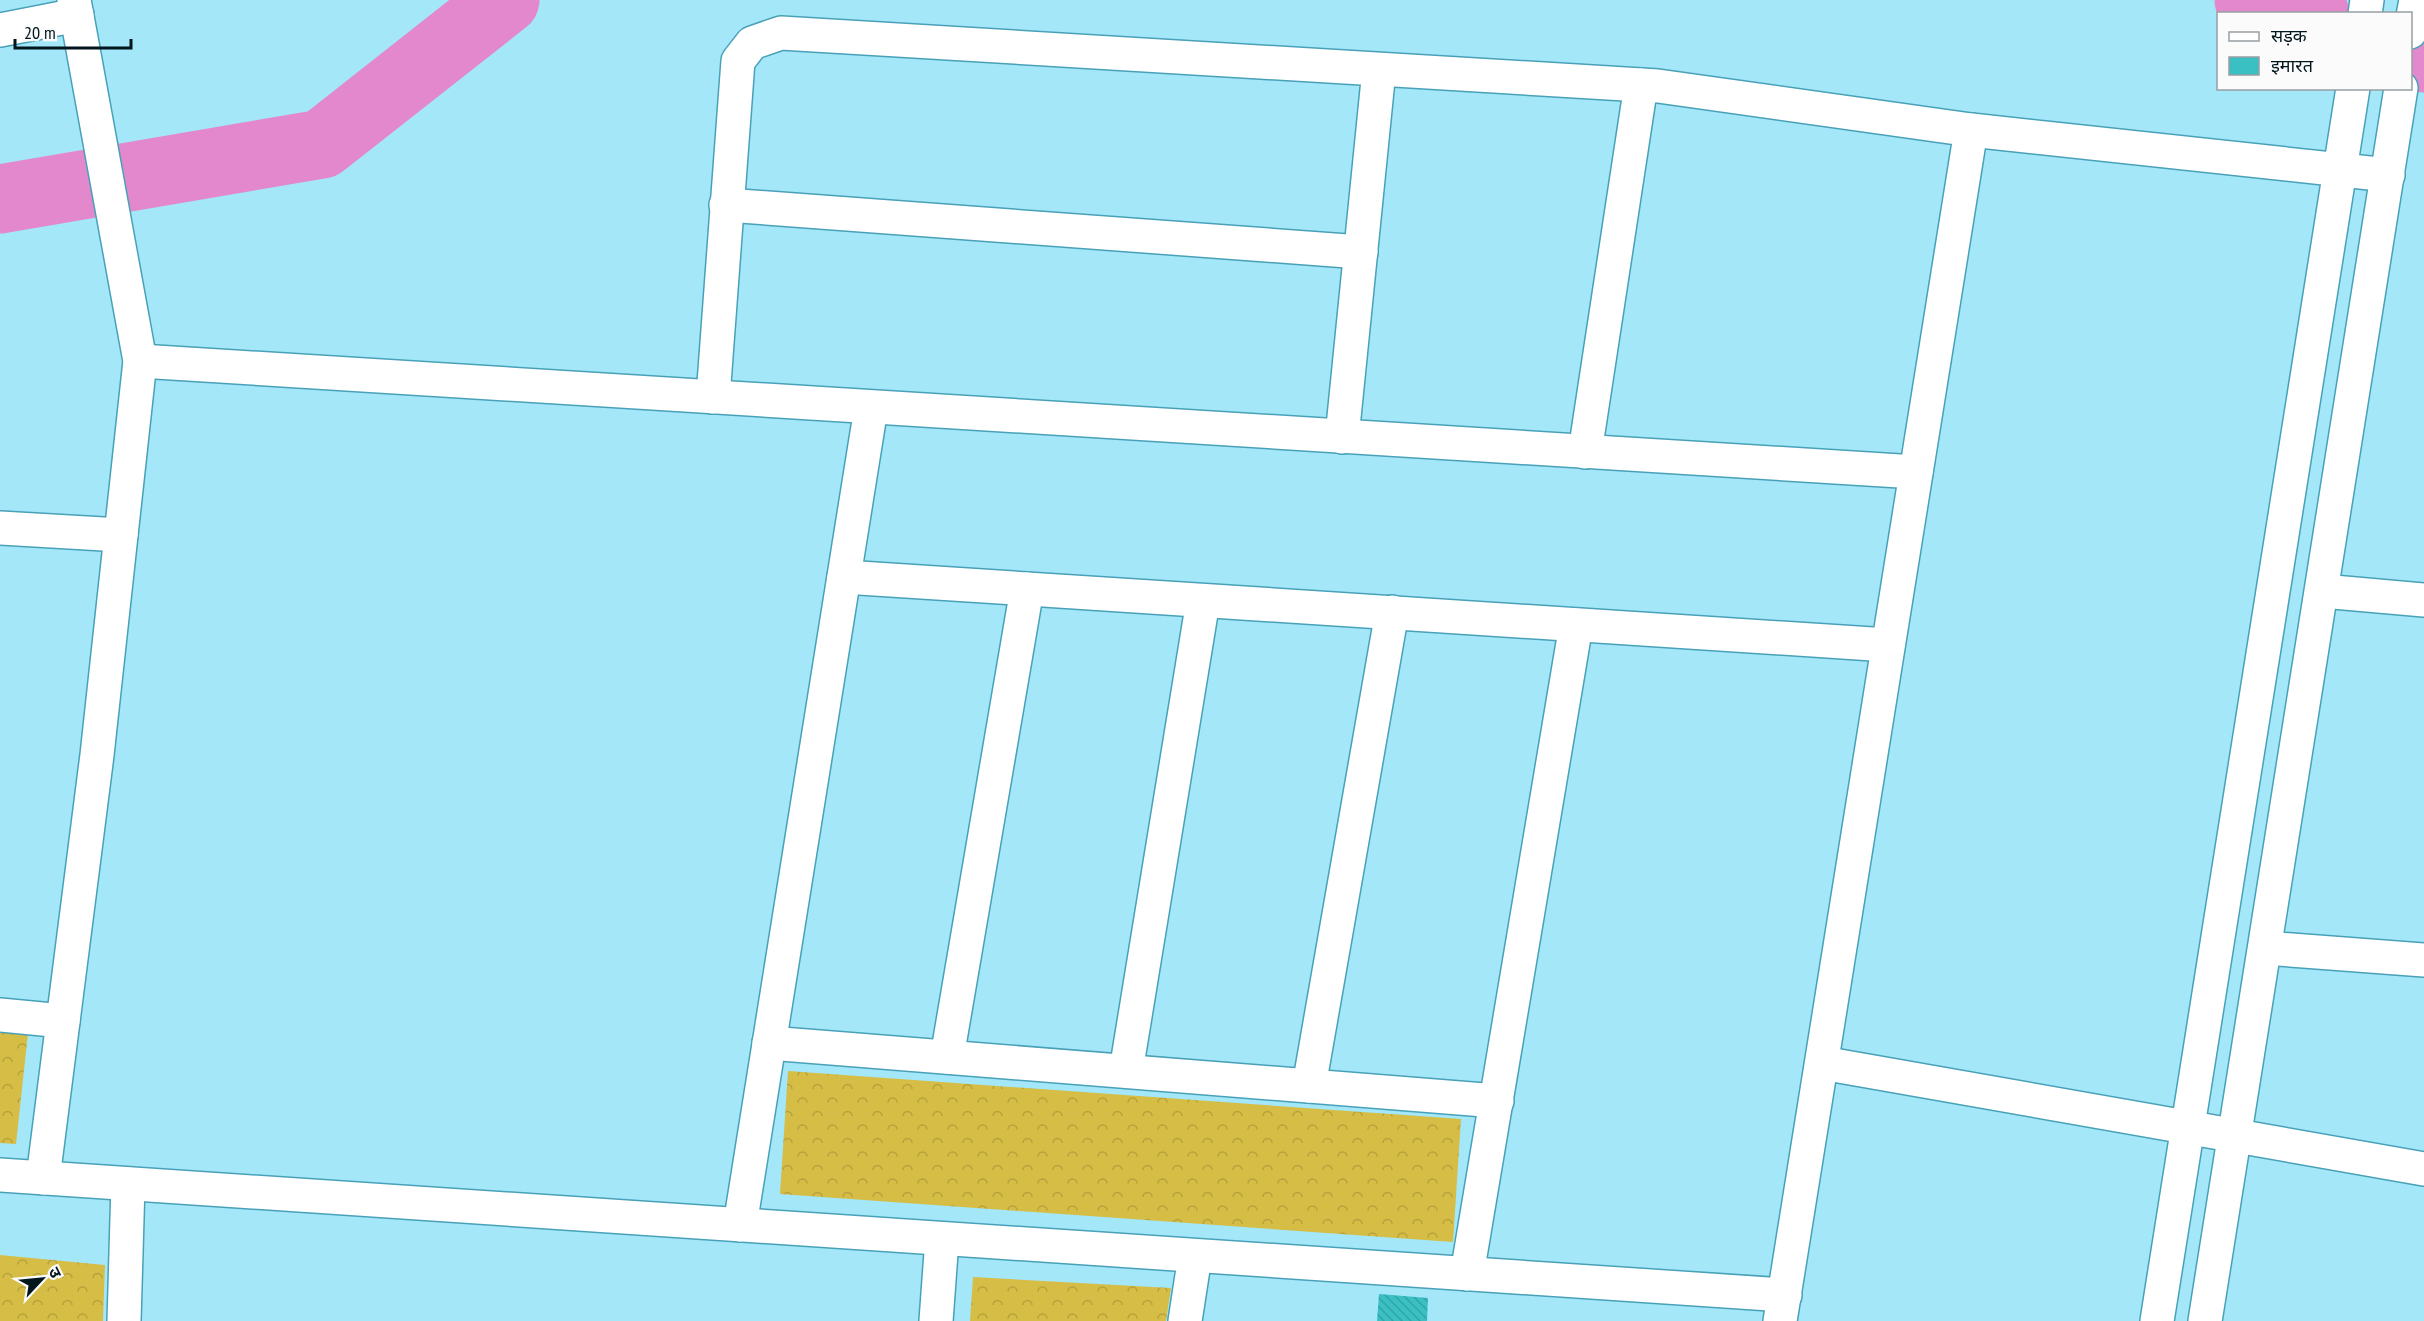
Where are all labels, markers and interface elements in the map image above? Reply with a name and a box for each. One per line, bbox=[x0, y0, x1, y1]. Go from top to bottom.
scale bar bbox=[15, 12, 130, 50]
legend bbox=[2217, 12, 2412, 90]
text: 20 m bbox=[24, 21, 56, 44]
text: सड़क bbox=[2271, 24, 2308, 47]
text: इमारत bbox=[2271, 54, 2314, 77]
north arrow bbox=[12, 1249, 72, 1309]
text: उ bbox=[44, 1264, 67, 1282]

